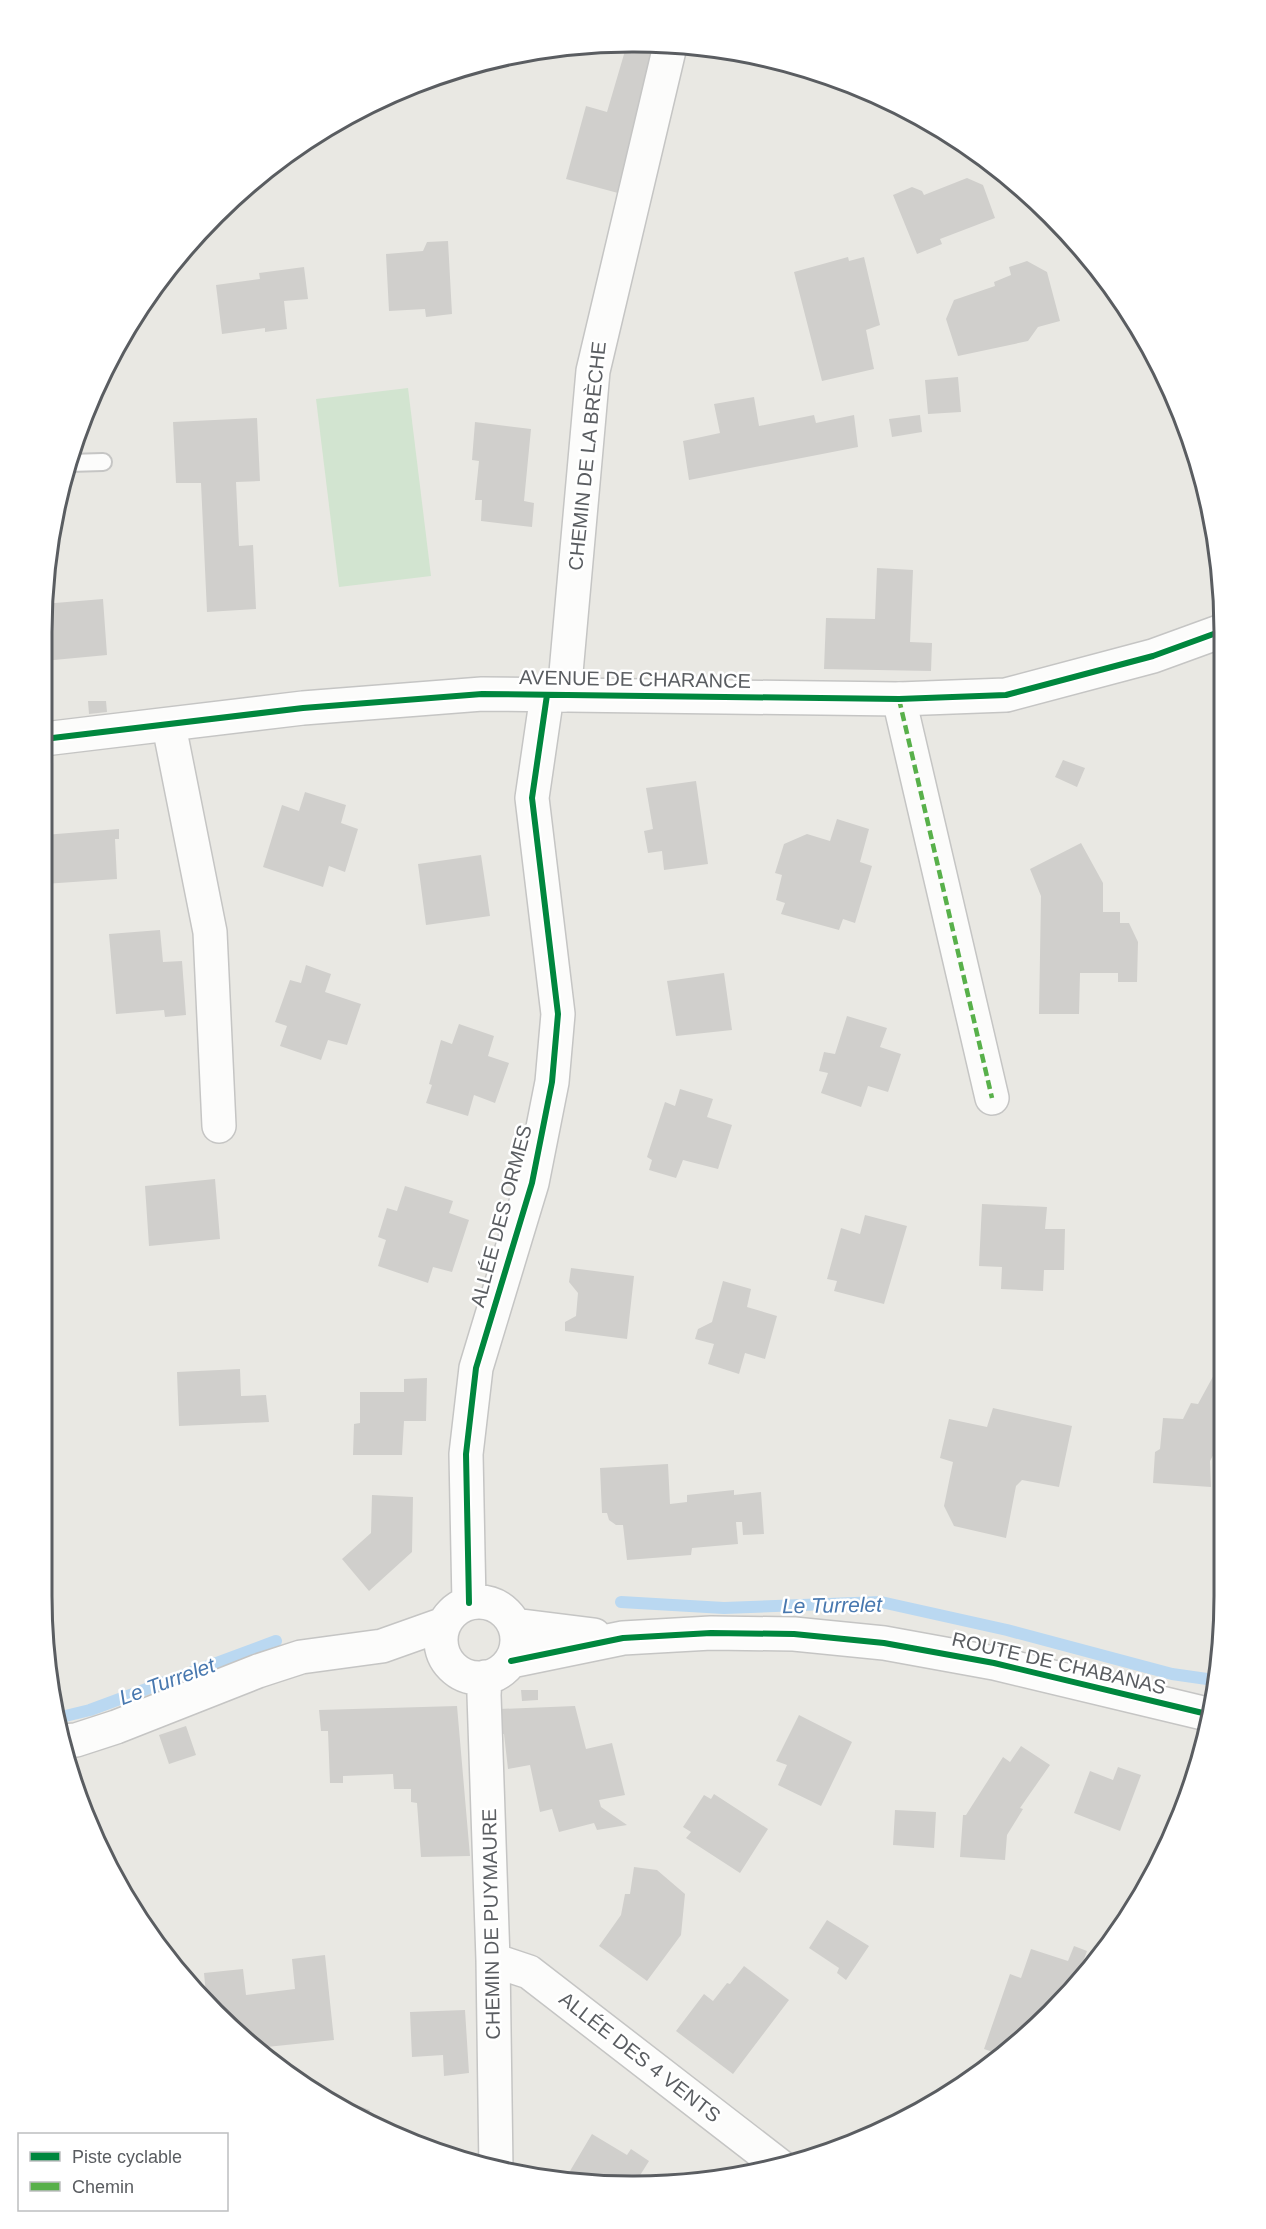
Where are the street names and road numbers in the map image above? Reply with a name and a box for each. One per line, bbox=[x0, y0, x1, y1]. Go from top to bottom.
street label: CHEMIN DE LA BRÈCHE bbox=[564, 340, 610, 572]
street label: AVENUE DE CHARANCE bbox=[519, 666, 751, 692]
street label: ALLÉE DES ORMES bbox=[466, 1122, 536, 1310]
street label: ROUTE DE CHABANAS bbox=[950, 1628, 1168, 1698]
street label: CHEMIN DE PUYMAURE bbox=[478, 1808, 504, 2040]
street label: ALLÉE DES 4 VENTS bbox=[555, 1987, 725, 2127]

